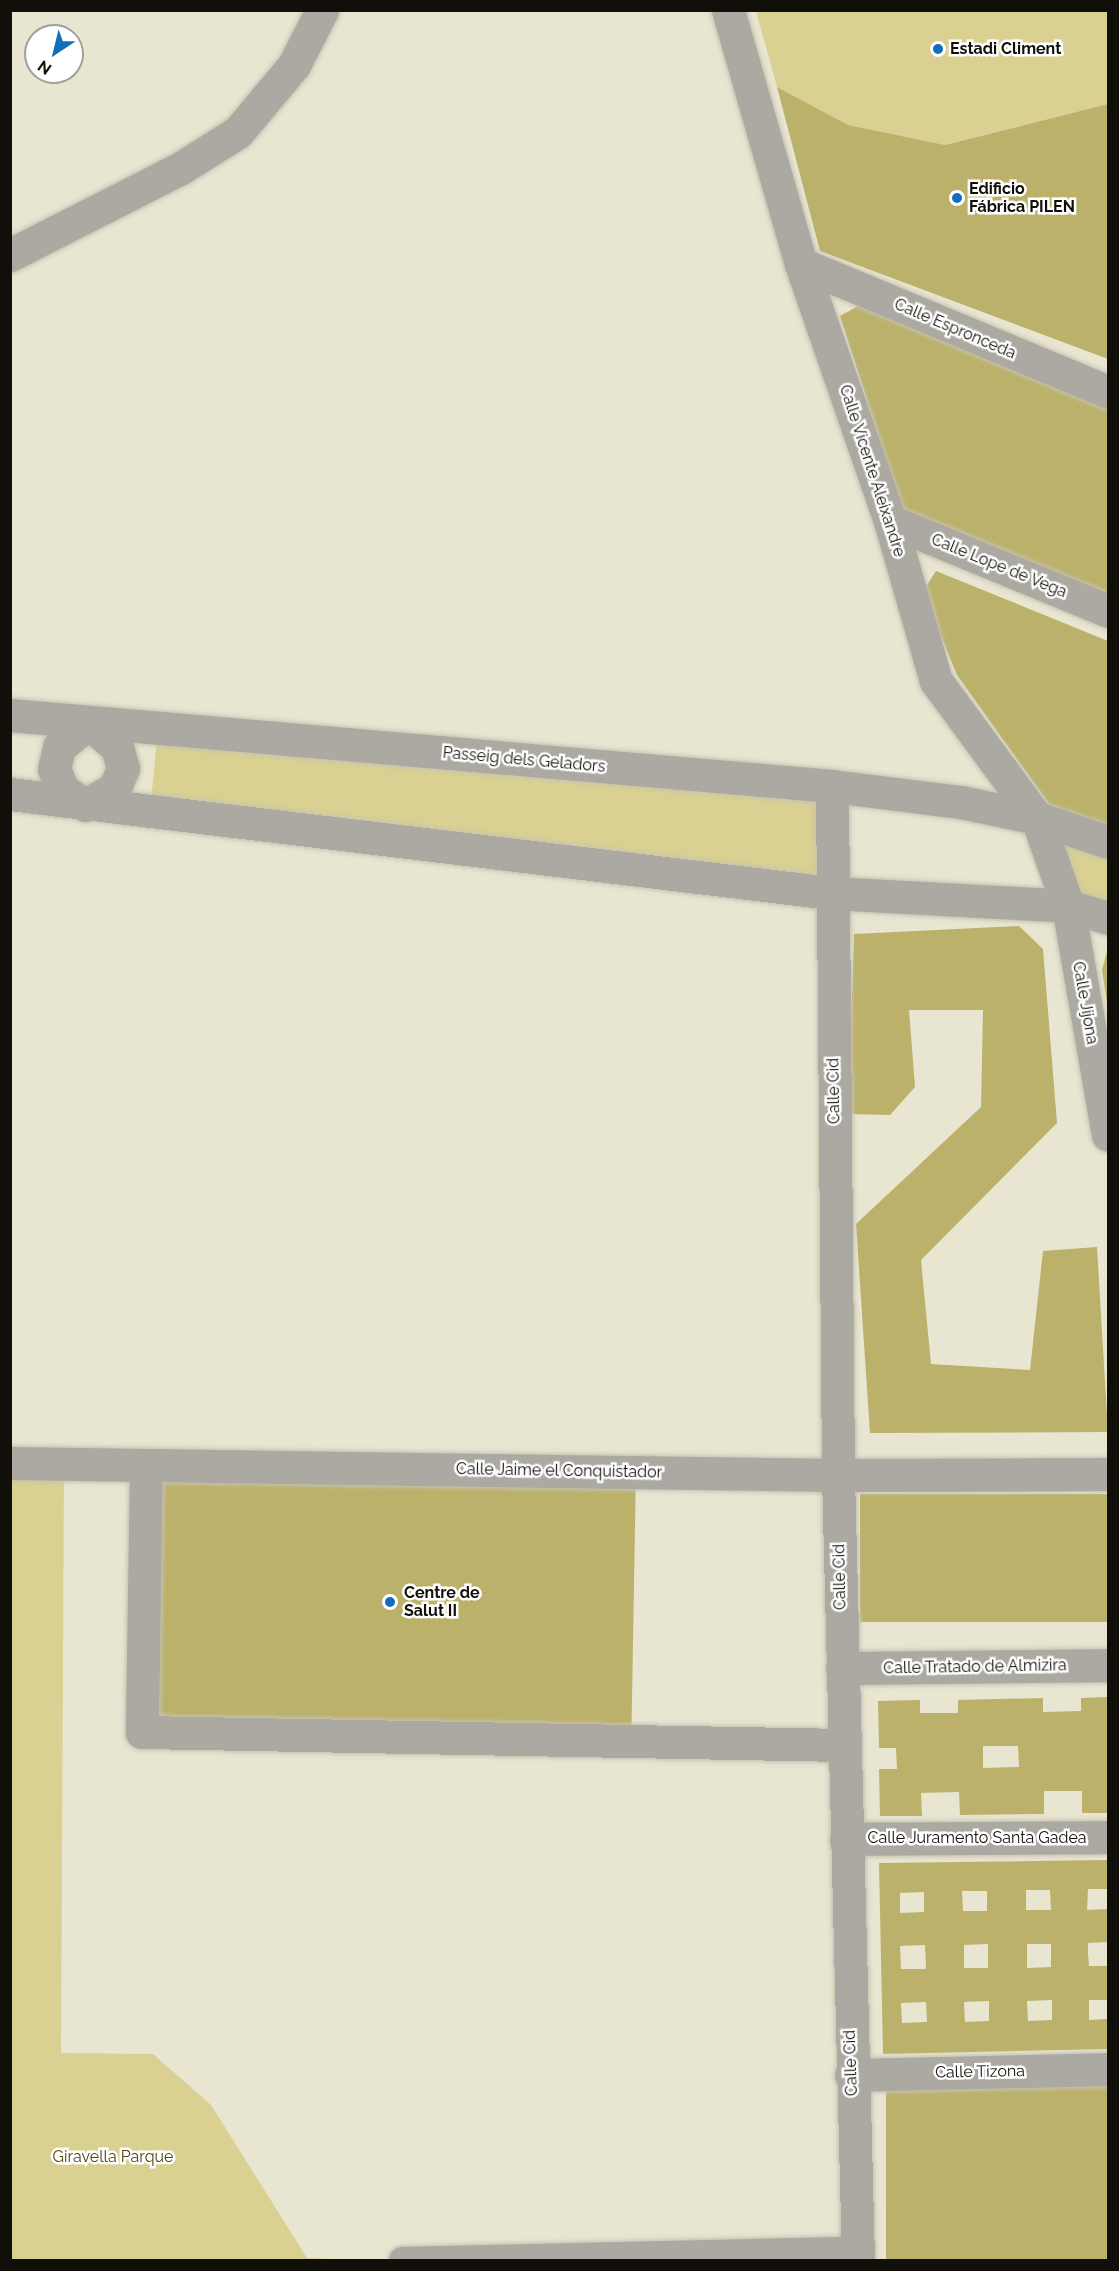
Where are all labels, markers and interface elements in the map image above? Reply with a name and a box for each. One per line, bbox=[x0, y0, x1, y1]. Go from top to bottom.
north arrow bbox=[24, 24, 84, 84]
place label: Estadi Climent bbox=[950, 39, 1061, 59]
marker: Estadi Climent bbox=[931, 42, 945, 56]
text: N bbox=[34, 56, 55, 79]
place label: Edificio Fábrica PILEN bbox=[969, 179, 1075, 217]
marker: Edificio Fábrica PILEN bbox=[950, 191, 964, 205]
street label: Calle Espronceda bbox=[891, 295, 1019, 363]
street label: Calle Vicente Aleixandre bbox=[835, 382, 909, 560]
street label: Calle Lope de Vega bbox=[928, 530, 1070, 602]
street label: Passeig dels Geladors bbox=[442, 743, 606, 777]
street label: Calle Jijona bbox=[1068, 960, 1102, 1046]
street label: Calle Cid bbox=[824, 1058, 844, 1124]
street label: Calle Jaime el Conquistador bbox=[455, 1460, 663, 1482]
street label: Calle Cid bbox=[830, 1544, 850, 1610]
place label: Centre de Salut II bbox=[404, 1583, 480, 1621]
marker: Centre de Salut II bbox=[381, 1593, 399, 1611]
street label: Calle Tratado de Almizira bbox=[883, 1656, 1067, 1678]
street label: Calle Juramento Santa Gadea bbox=[867, 1828, 1087, 1848]
street label: Calle Cid bbox=[840, 2030, 862, 2096]
street label: Calle Tizona bbox=[935, 2062, 1025, 2082]
park label: Giravella Parque bbox=[53, 2147, 173, 2167]

